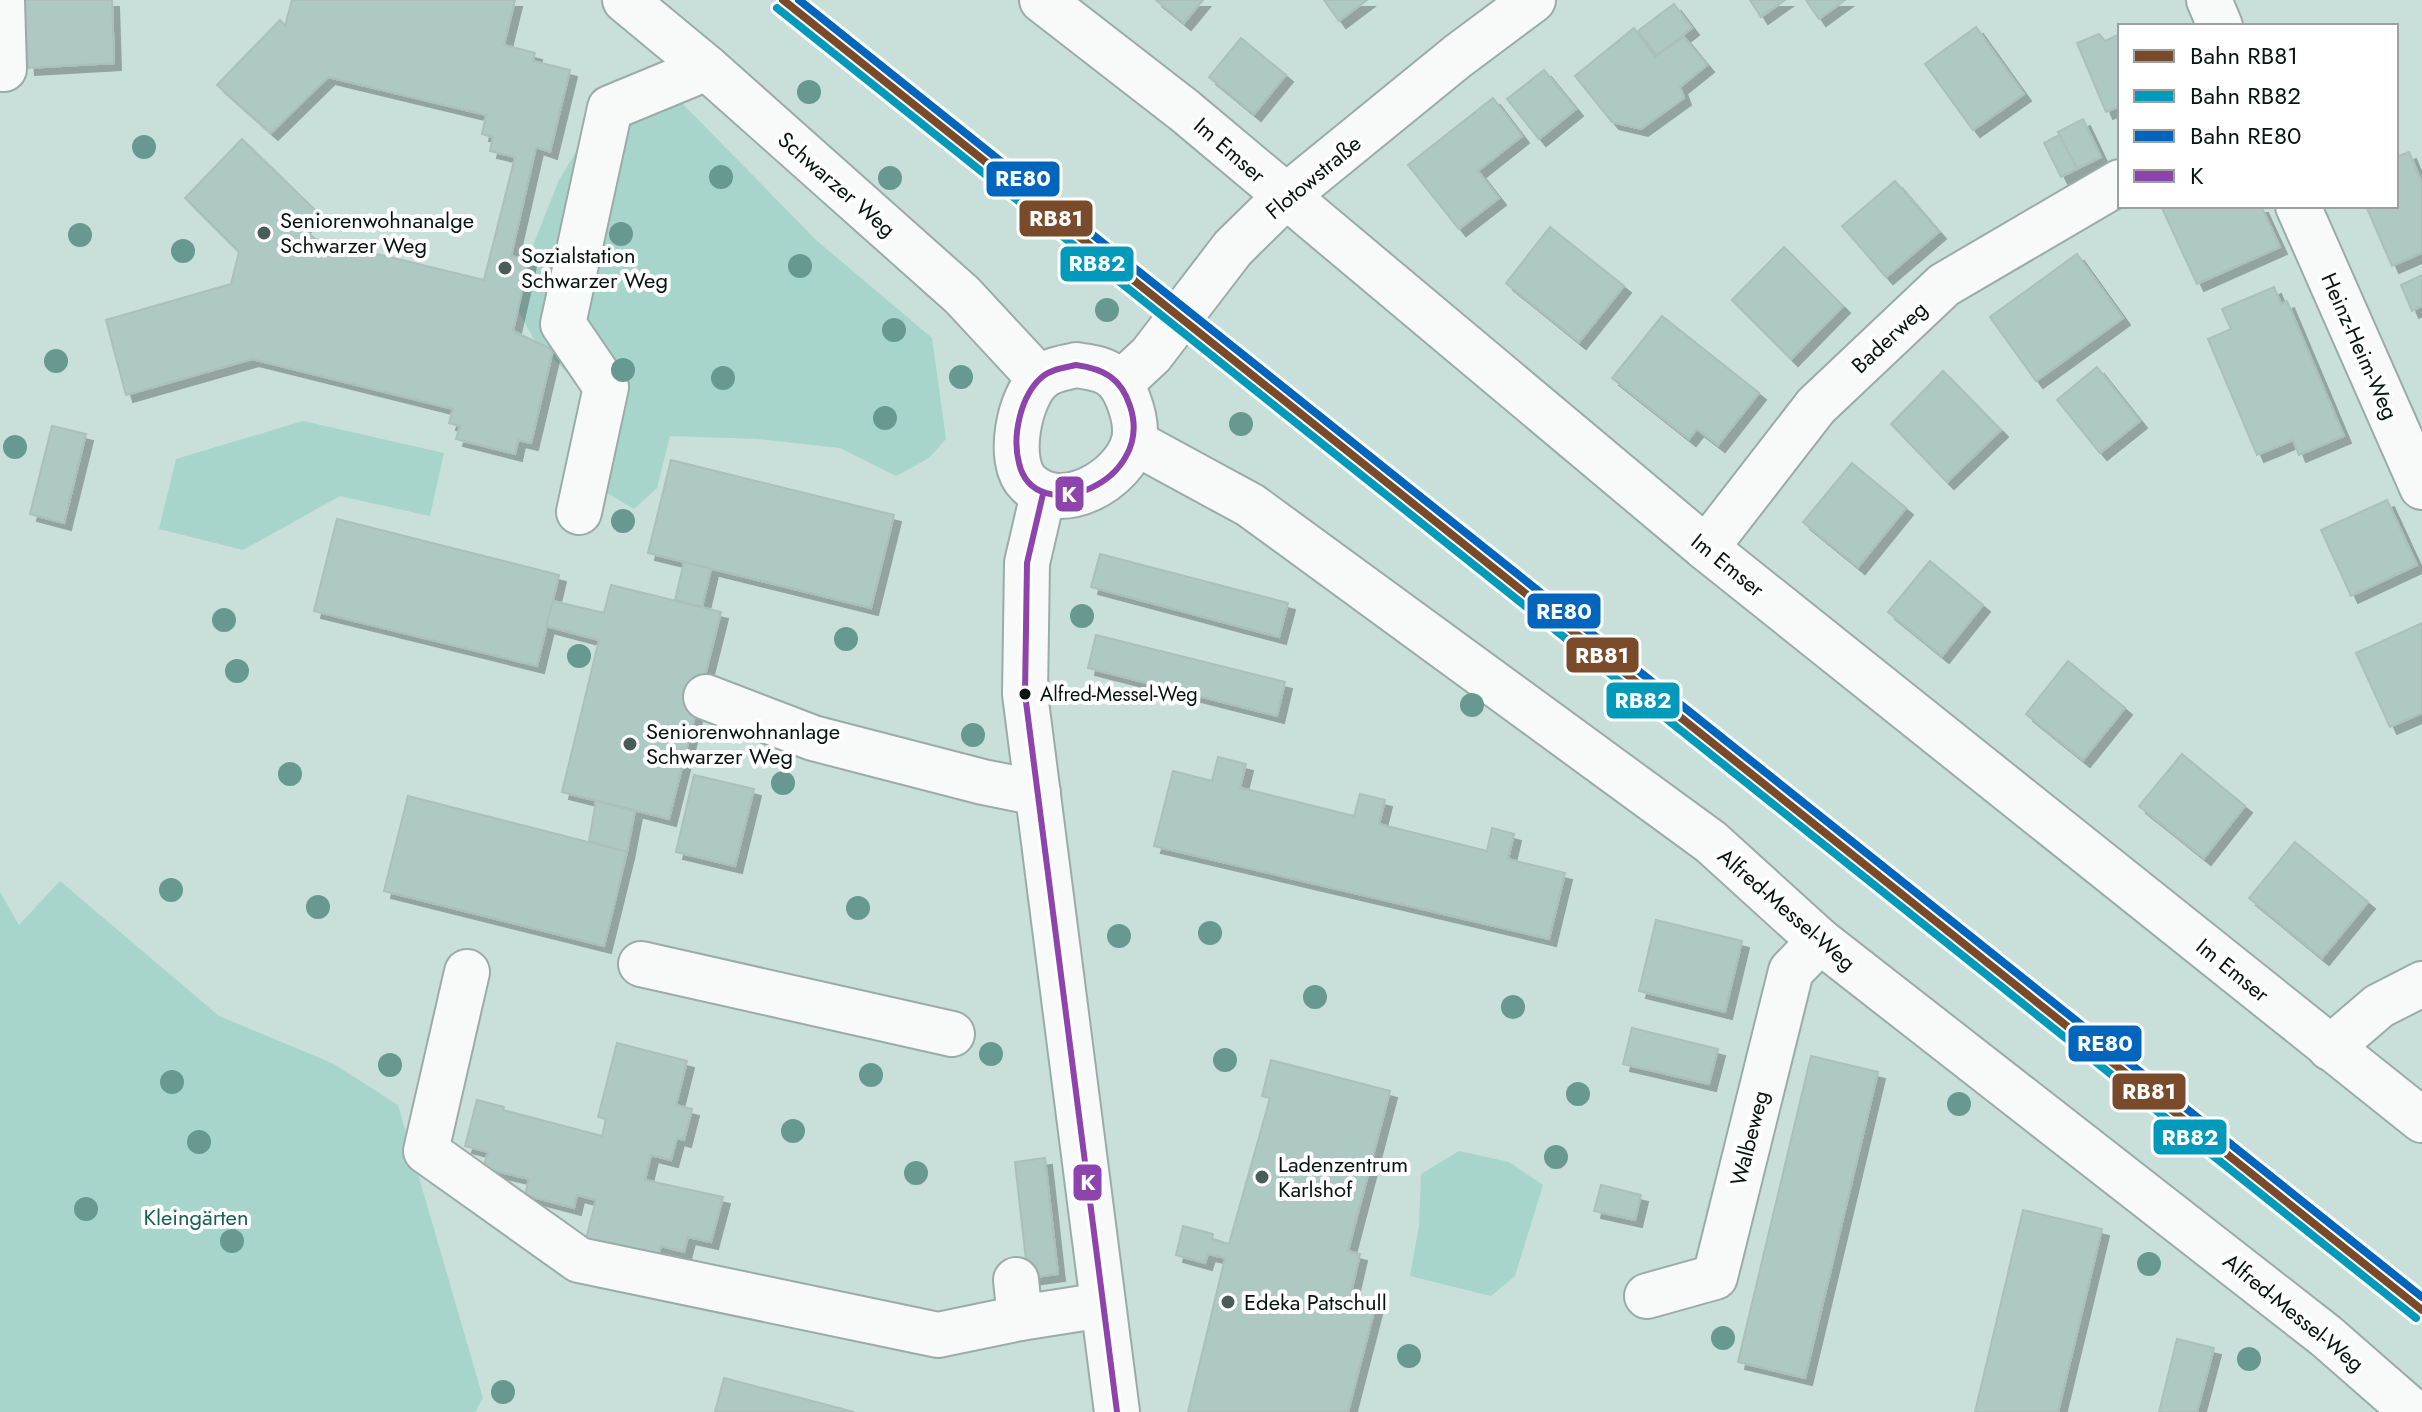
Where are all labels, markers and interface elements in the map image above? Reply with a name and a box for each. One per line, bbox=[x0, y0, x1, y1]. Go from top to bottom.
legend bbox=[2118, 24, 2398, 208]
text: Bahn RB81 bbox=[2190, 38, 2298, 73]
text: Bahn RB82 bbox=[2190, 78, 2301, 113]
street label: Im Emser bbox=[1187, 110, 1273, 191]
text: Bahn RE80 bbox=[2190, 118, 2301, 153]
street label: Schwarzer Weg bbox=[771, 124, 903, 244]
street label: Flotowstraße bbox=[1258, 127, 1368, 227]
text: K bbox=[2190, 158, 2204, 193]
line badge: RE80 bbox=[985, 160, 1061, 198]
text: RE80 bbox=[995, 162, 1051, 194]
line badge: RB81 bbox=[1018, 199, 1094, 238]
text: RB81 bbox=[1029, 202, 1083, 234]
place label: Seniorenwohnanalge Schwarzer Weg bbox=[280, 204, 474, 261]
marker: Seniorenwohnanalge Schwarzer Weg bbox=[255, 224, 273, 242]
place label: Sozialstation Schwarzer Weg bbox=[521, 239, 668, 296]
line badge: RB82 bbox=[1059, 245, 1135, 283]
text: RB82 bbox=[1068, 247, 1126, 279]
marker: Sozialstation Schwarzer Weg bbox=[496, 259, 514, 277]
street label: Heinz-Heim-Weg bbox=[2313, 268, 2407, 424]
street label: Baderweg bbox=[1844, 293, 1934, 381]
line badge: K bbox=[1054, 475, 1085, 513]
text: K bbox=[1061, 478, 1077, 510]
street label: Im Emser bbox=[1684, 525, 1772, 605]
line badge: RE80 bbox=[1526, 592, 1602, 630]
text: RE80 bbox=[1536, 595, 1592, 627]
line badge: RB81 bbox=[1565, 636, 1640, 674]
text: RB81 bbox=[1575, 639, 1629, 671]
place label: Alfred-Messel-Weg bbox=[1040, 680, 1198, 709]
line badge: RB82 bbox=[1605, 681, 1681, 720]
text: RB82 bbox=[1614, 684, 1672, 716]
marker: Alfred-Messel-Weg bbox=[1017, 686, 1033, 702]
place label: Seniorenwohnanlage Schwarzer Weg bbox=[646, 715, 840, 772]
marker: Seniorenwohnanlage Schwarzer Weg bbox=[621, 735, 639, 753]
street label: Alfred-Messel-Weg bbox=[1711, 840, 1863, 978]
street label: Im Emser bbox=[2189, 930, 2277, 1010]
line badge: RE80 bbox=[2067, 1024, 2143, 1063]
text: RE80 bbox=[2077, 1027, 2133, 1059]
line badge: RB81 bbox=[2111, 1072, 2187, 1111]
text: RB81 bbox=[2122, 1075, 2176, 1107]
street label: Walbeweg bbox=[1722, 1087, 1776, 1189]
line badge: RB82 bbox=[2152, 1118, 2228, 1156]
text: RB82 bbox=[2161, 1121, 2219, 1153]
place label: Ladenzentrum Karlshof bbox=[1278, 1148, 1408, 1205]
line badge: K bbox=[1072, 1163, 1103, 1202]
text: K bbox=[1080, 1166, 1096, 1198]
marker: Ladenzentrum Karlshof bbox=[1253, 1168, 1271, 1186]
park label: Kleingärten bbox=[143, 1201, 249, 1233]
street label: Alfred-Messel-Weg bbox=[2217, 1245, 2371, 1379]
place label: Edeka Patschull bbox=[1244, 1286, 1387, 1318]
marker: Edeka Patschull bbox=[1219, 1293, 1237, 1311]

